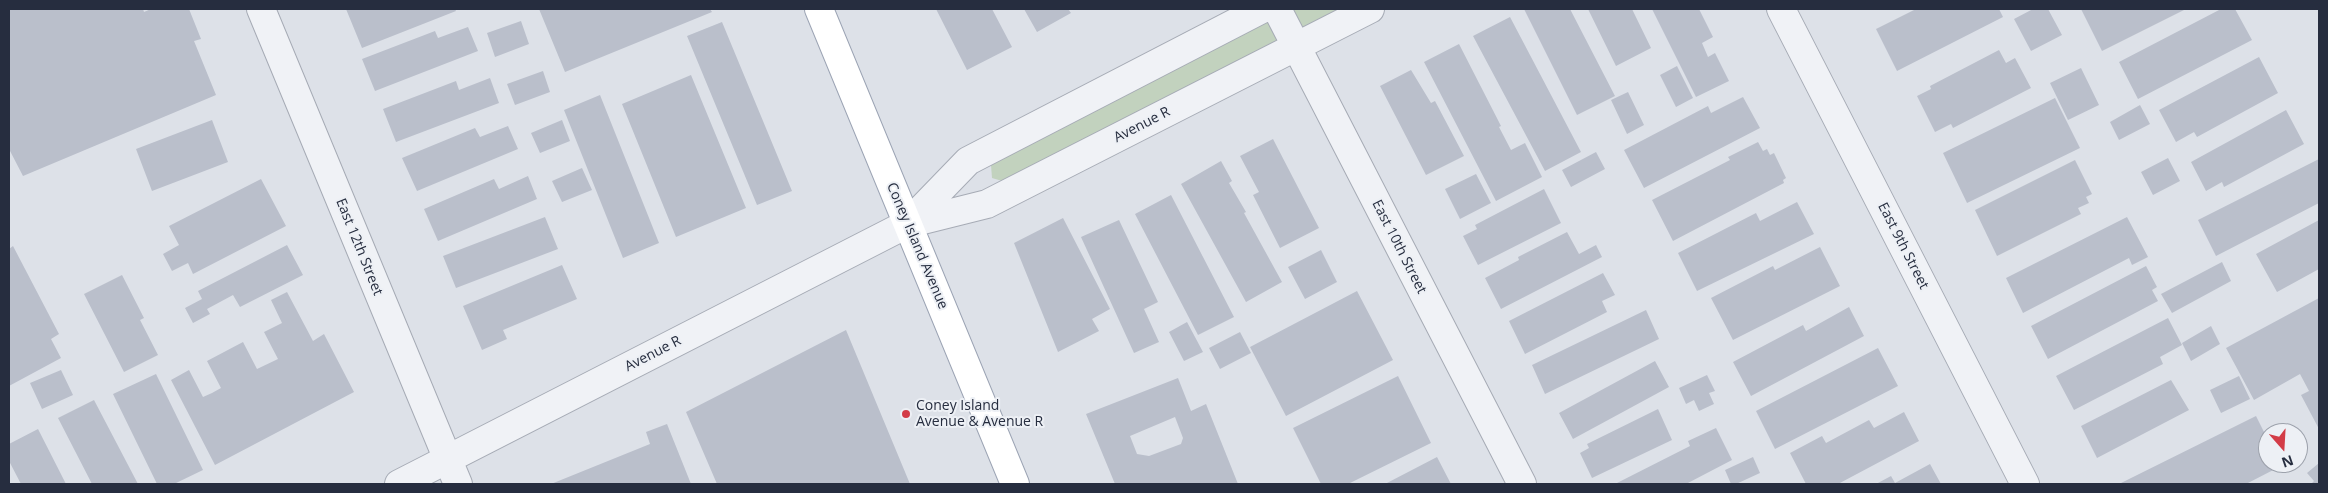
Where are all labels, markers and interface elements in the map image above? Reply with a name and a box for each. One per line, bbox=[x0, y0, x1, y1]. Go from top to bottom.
street label: Avenue R bbox=[1111, 104, 1173, 146]
street label: Coney Island Avenue bbox=[883, 180, 951, 312]
street label: East 12th Street bbox=[332, 196, 386, 298]
street label: East 10th Street bbox=[1368, 197, 1430, 297]
street label: East 9th Street bbox=[1874, 200, 1932, 292]
street label: Avenue R bbox=[622, 333, 684, 375]
place label: Coney Island Avenue & Avenue R bbox=[916, 398, 1043, 431]
marker: Coney Island Avenue & Avenue R bbox=[900, 408, 912, 420]
north arrow bbox=[2258, 423, 2308, 473]
text: N bbox=[2279, 451, 2296, 473]

